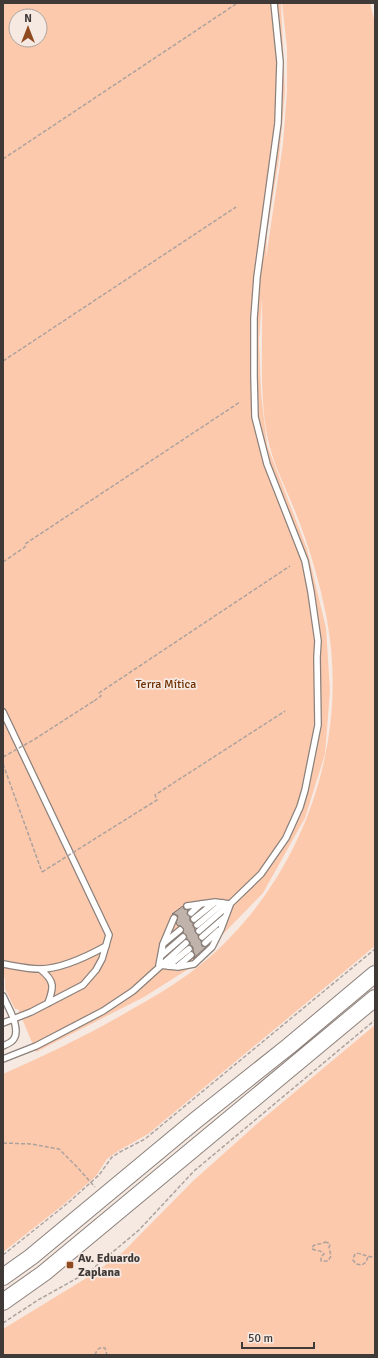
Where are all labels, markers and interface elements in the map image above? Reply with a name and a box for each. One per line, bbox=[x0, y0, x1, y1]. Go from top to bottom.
north arrow bbox=[8, 8, 48, 48]
text: N bbox=[24, 12, 32, 25]
park label: Terra Mítica bbox=[136, 677, 196, 692]
place label: Av. Eduardo Zaplana bbox=[78, 1251, 140, 1280]
marker: Av. Eduardo Zaplana bbox=[65, 1260, 75, 1270]
scale bar bbox=[242, 1324, 314, 1350]
text: 50 m bbox=[248, 1331, 273, 1346]

